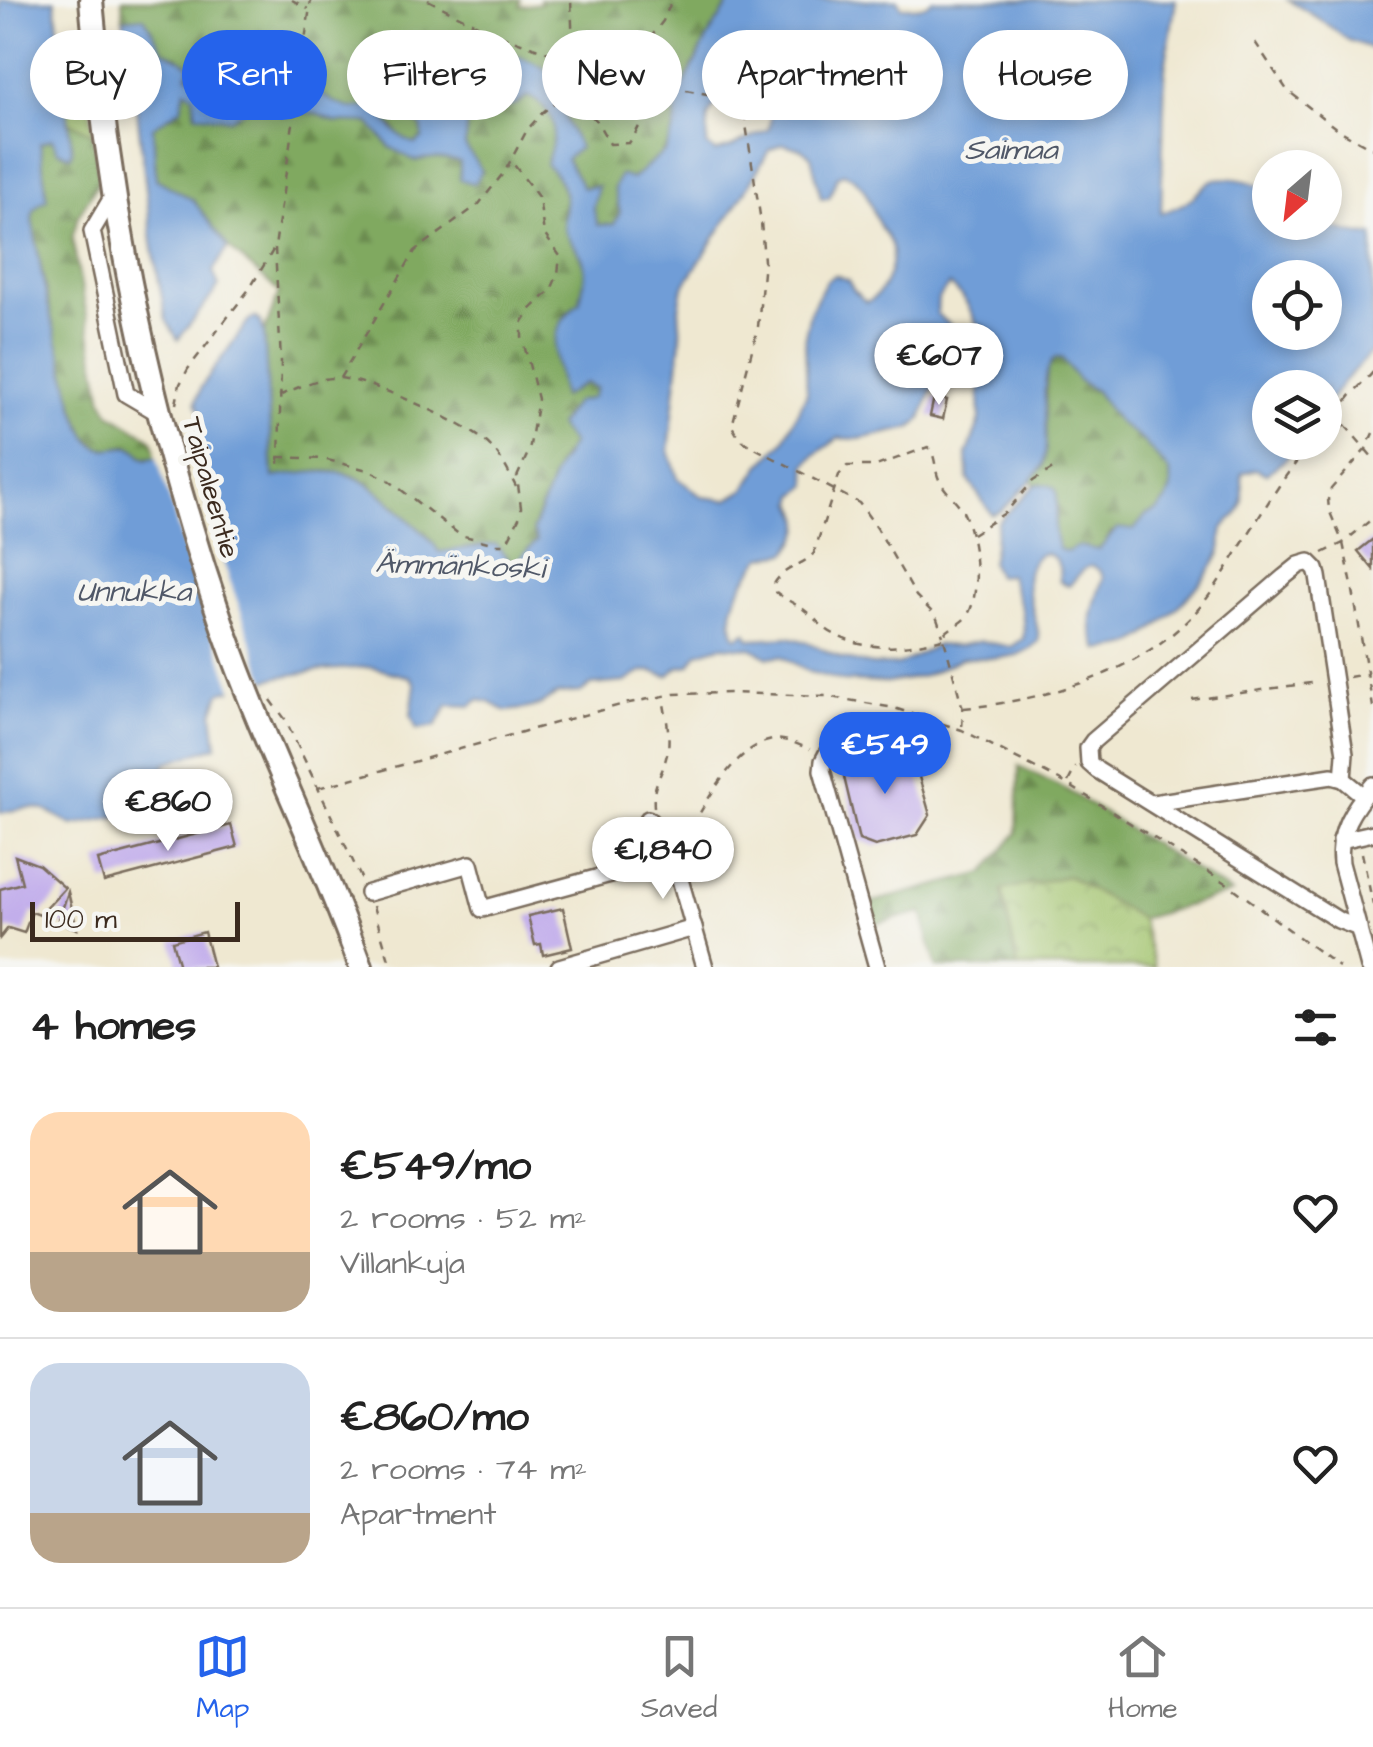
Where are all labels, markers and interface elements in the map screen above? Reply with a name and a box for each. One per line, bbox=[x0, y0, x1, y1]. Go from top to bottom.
chip: Buy bbox=[30, 30, 162, 120]
chip: Rent bbox=[182, 30, 327, 120]
chip: Filters bbox=[347, 30, 522, 120]
chip: New bbox=[542, 30, 682, 120]
chip: Apartment bbox=[702, 30, 943, 120]
chip: House bbox=[963, 30, 1128, 120]
water label: Saimaa bbox=[965, 129, 1059, 171]
north arrow bbox=[1252, 150, 1342, 240]
map controls bbox=[1252, 150, 1342, 460]
button: locate bbox=[1252, 260, 1342, 350]
pin: €607 bbox=[880, 323, 998, 408]
text: €607 bbox=[896, 333, 982, 378]
button: layers bbox=[1252, 370, 1342, 460]
street label: Taipaleentie bbox=[172, 412, 249, 563]
water label: Ämmänkoski bbox=[375, 542, 549, 590]
water label: Unnukka bbox=[77, 571, 193, 613]
pin: €549 bbox=[826, 712, 944, 797]
text: €549 bbox=[841, 722, 929, 767]
pin: €860 bbox=[109, 769, 227, 854]
text: €860 bbox=[125, 779, 211, 824]
pin: €1,840 bbox=[582, 817, 744, 902]
text: €1,840 bbox=[614, 827, 712, 872]
scale bar bbox=[30, 897, 240, 941]
text: 100 m bbox=[45, 900, 117, 939]
text: 4 homes bbox=[30, 998, 196, 1056]
icon: filters bbox=[1288, 1000, 1343, 1055]
text: €549/mo bbox=[340, 1138, 531, 1196]
icon: home bbox=[110, 1152, 230, 1272]
icon: heart bbox=[1288, 1185, 1343, 1240]
text: 2 rooms · 52 m² bbox=[340, 1196, 587, 1241]
text: Villankuja bbox=[340, 1241, 465, 1286]
text: €860/mo bbox=[340, 1389, 529, 1447]
icon: home bbox=[110, 1403, 230, 1523]
icon: heart bbox=[1288, 1436, 1343, 1491]
text: 2 rooms · 74 m² bbox=[340, 1447, 587, 1492]
text: Apartment bbox=[340, 1492, 496, 1537]
tab: Map bbox=[195, 1629, 250, 1728]
tab: Saved bbox=[641, 1629, 717, 1728]
tab: Home bbox=[1108, 1629, 1178, 1728]

